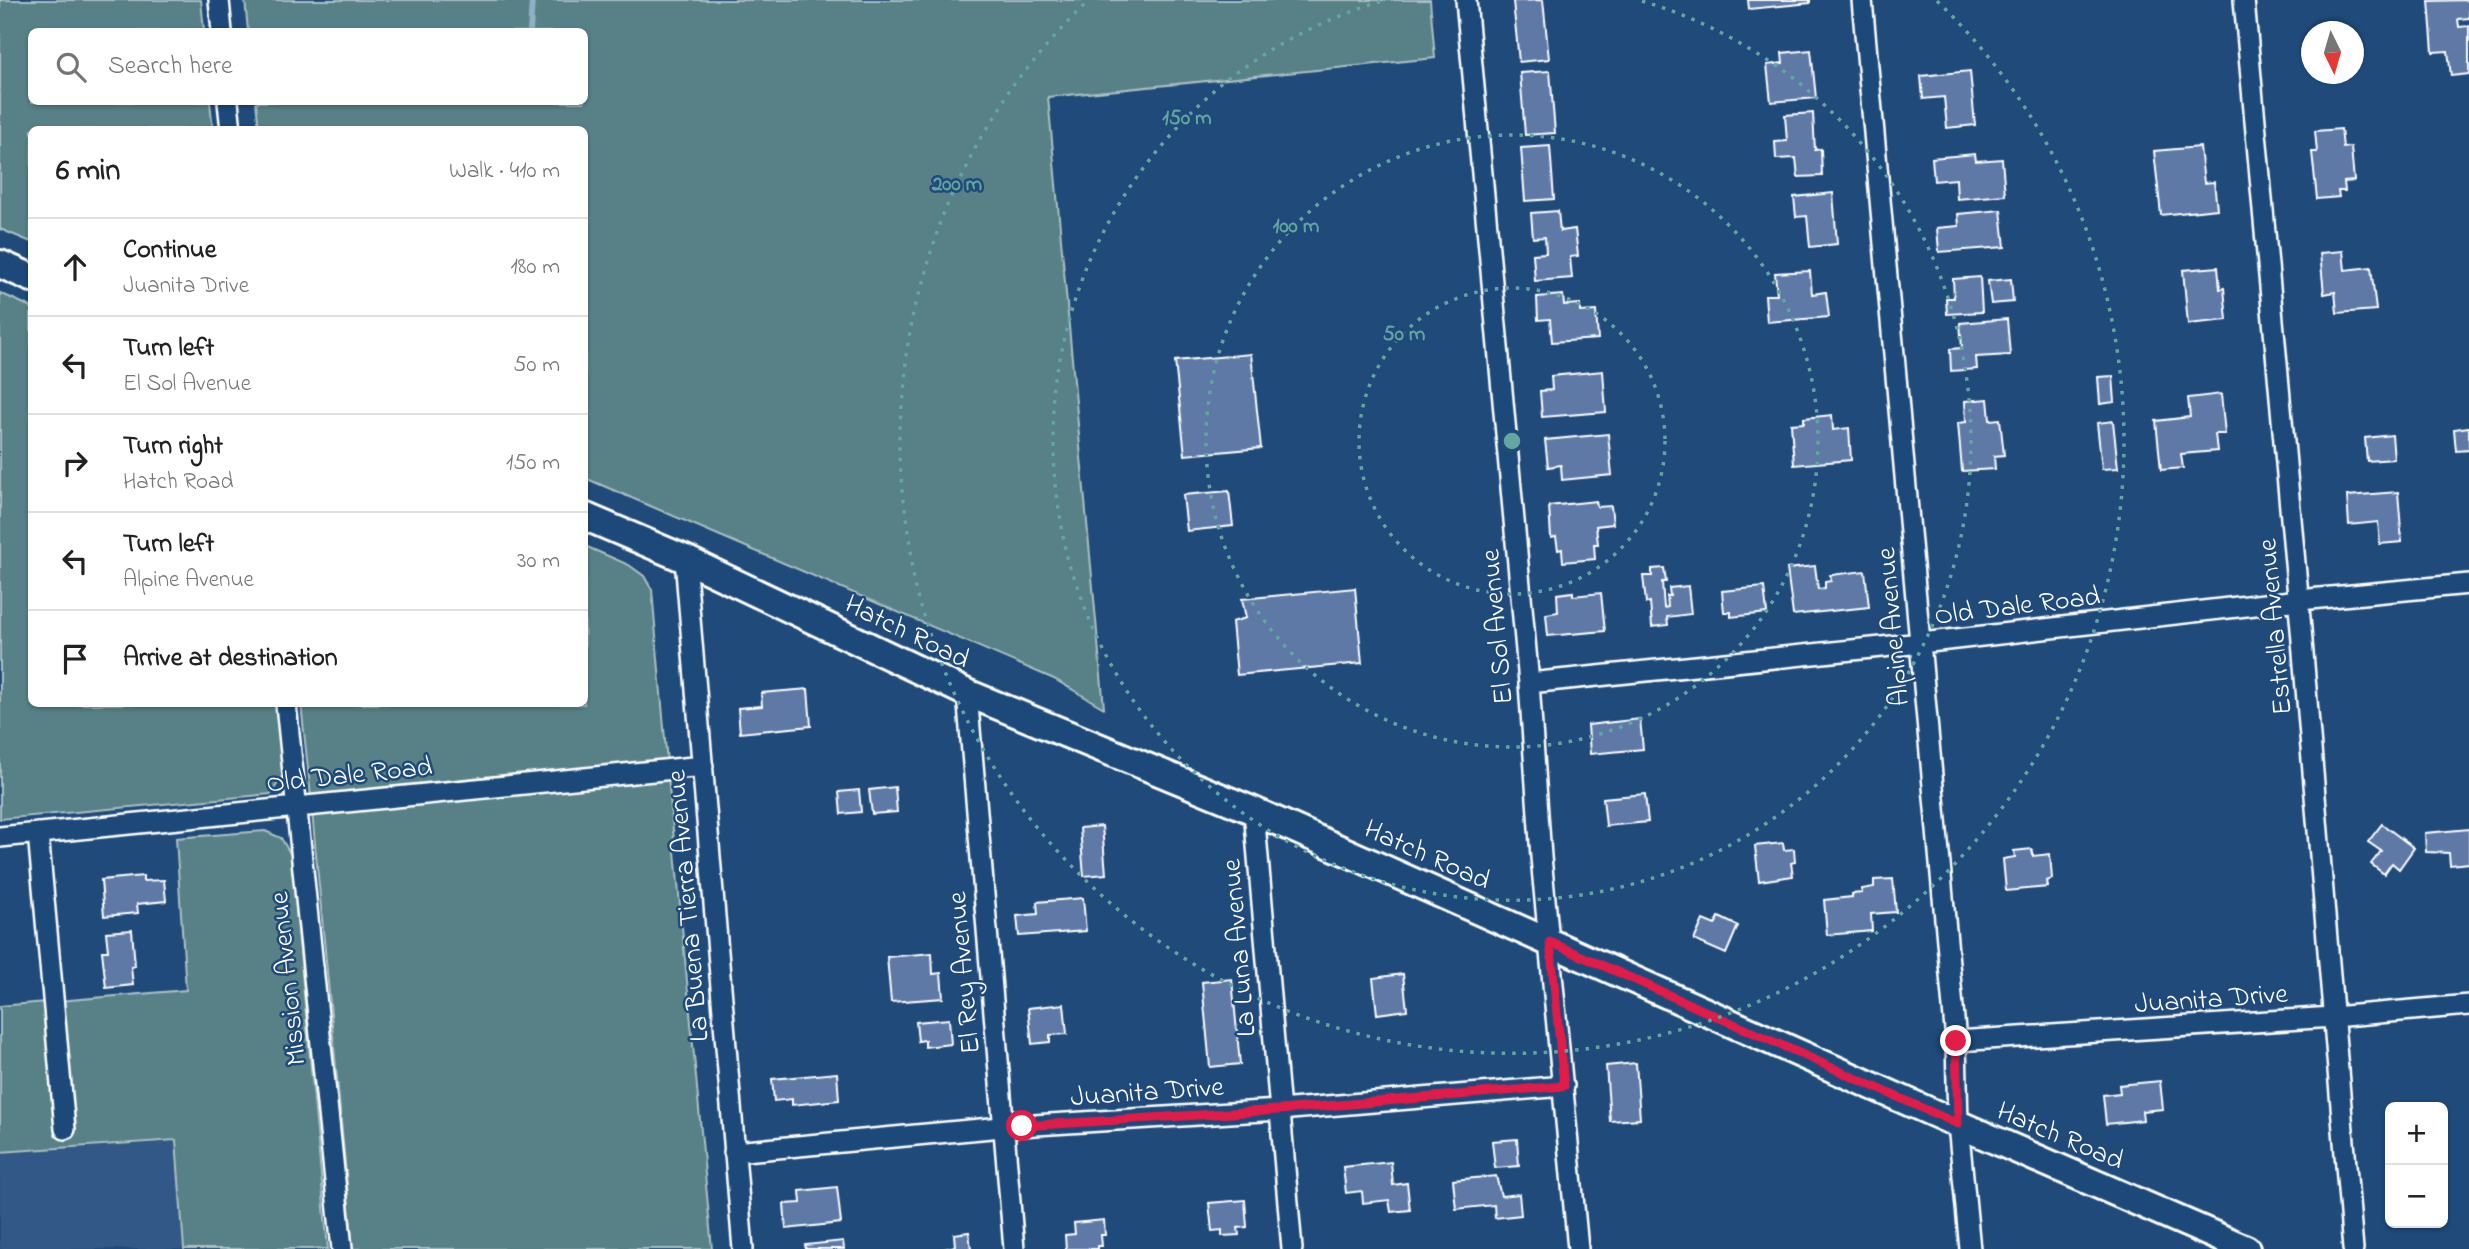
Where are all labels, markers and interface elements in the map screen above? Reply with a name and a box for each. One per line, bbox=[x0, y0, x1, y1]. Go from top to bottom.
north arrow bbox=[2301, 21, 2364, 84]
search box bbox=[28, 28, 588, 105]
icon: search bbox=[52, 48, 90, 86]
text: Search here bbox=[108, 48, 233, 86]
text: 150 m bbox=[1162, 104, 1212, 134]
text: 6 min bbox=[56, 150, 120, 194]
text: Walk · 410 m bbox=[449, 155, 560, 188]
text: 200 m bbox=[931, 170, 982, 200]
text: 100 m bbox=[1273, 212, 1319, 242]
text: Continue bbox=[123, 232, 216, 270]
icon: ahead bbox=[56, 248, 94, 286]
text: 180 m bbox=[511, 251, 560, 284]
text: Juanita Drive bbox=[123, 270, 249, 303]
text: 50 m bbox=[1383, 320, 1425, 350]
text: Turn left bbox=[123, 330, 214, 368]
icon: left bbox=[56, 346, 94, 384]
text: 50 m bbox=[513, 349, 560, 382]
text: El Sol Avenue bbox=[123, 368, 251, 401]
text: Turn right bbox=[123, 428, 223, 466]
centre of rings bbox=[1500, 429, 1524, 453]
icon: right bbox=[56, 444, 94, 482]
text: 150 m bbox=[506, 447, 560, 480]
text: Hatch Road bbox=[123, 466, 233, 499]
text: Turn left bbox=[123, 526, 214, 564]
street label: Estrella Avenue bbox=[2248, 536, 2305, 717]
icon: left bbox=[56, 542, 94, 580]
text: 30 m bbox=[517, 545, 560, 578]
street label: Alpine Avenue bbox=[1867, 545, 1922, 708]
street label: El Sol Avenue bbox=[1471, 547, 1526, 706]
text: Alpine Avenue bbox=[123, 564, 254, 597]
street label: Old Dale Road bbox=[1932, 577, 2103, 638]
street label: Hatch Road bbox=[837, 585, 976, 681]
icon: arrive bbox=[56, 640, 94, 678]
text: Arrive at destination bbox=[123, 640, 338, 678]
street label: Old Dale Road bbox=[264, 747, 435, 806]
street label: La Buena Tierra Avenue bbox=[657, 768, 722, 1043]
street label: Hatch Road bbox=[1357, 810, 1497, 902]
street label: La Luna Avenue bbox=[1212, 857, 1269, 1038]
street label: Mission Avenue bbox=[260, 889, 319, 1068]
street label: El Rey Avenue bbox=[938, 889, 993, 1056]
street label: Juanita Drive bbox=[2133, 975, 2290, 1026]
route end bbox=[1940, 1025, 1971, 1056]
street label: Juanita Drive bbox=[1069, 1068, 1226, 1119]
street label: Hatch Road bbox=[1990, 1092, 2130, 1182]
map controls bbox=[2385, 1102, 2448, 1228]
button: + bbox=[2385, 1102, 2448, 1165]
route start bbox=[1006, 1110, 1037, 1141]
button: − bbox=[2385, 1165, 2448, 1228]

